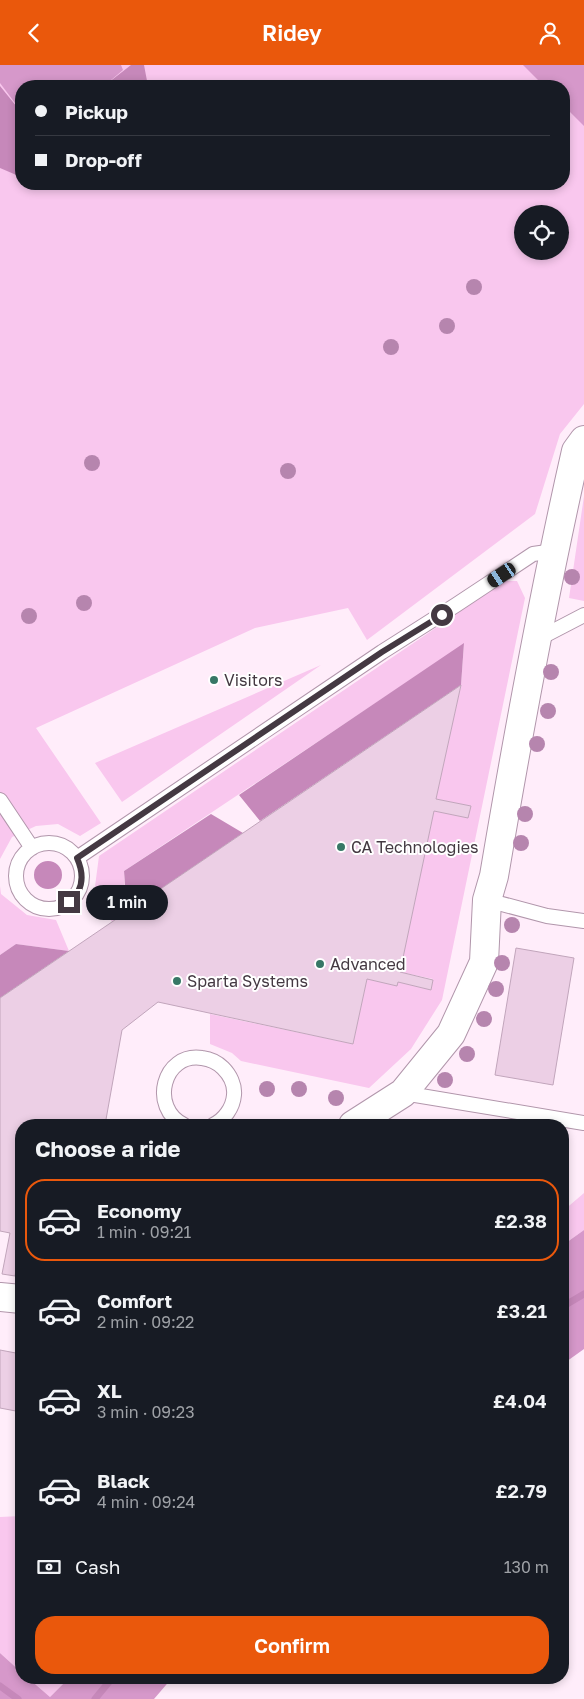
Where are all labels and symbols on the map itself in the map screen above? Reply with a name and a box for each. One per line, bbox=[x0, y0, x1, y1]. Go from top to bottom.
car bbox=[485, 560, 518, 590]
route start bbox=[431, 604, 453, 626]
place label: Visitors bbox=[224, 670, 283, 690]
marker: Visitors bbox=[208, 674, 220, 686]
place label: CA Technologies bbox=[351, 837, 479, 857]
marker: CA Technologies bbox=[335, 841, 347, 853]
callout: 1 min bbox=[86, 885, 169, 919]
route end bbox=[58, 891, 80, 913]
place label: Advanced bbox=[330, 954, 406, 974]
marker: Advanced bbox=[314, 958, 326, 970]
place label: Sparta Systems bbox=[187, 971, 308, 991]
marker: Sparta Systems bbox=[171, 975, 183, 987]

